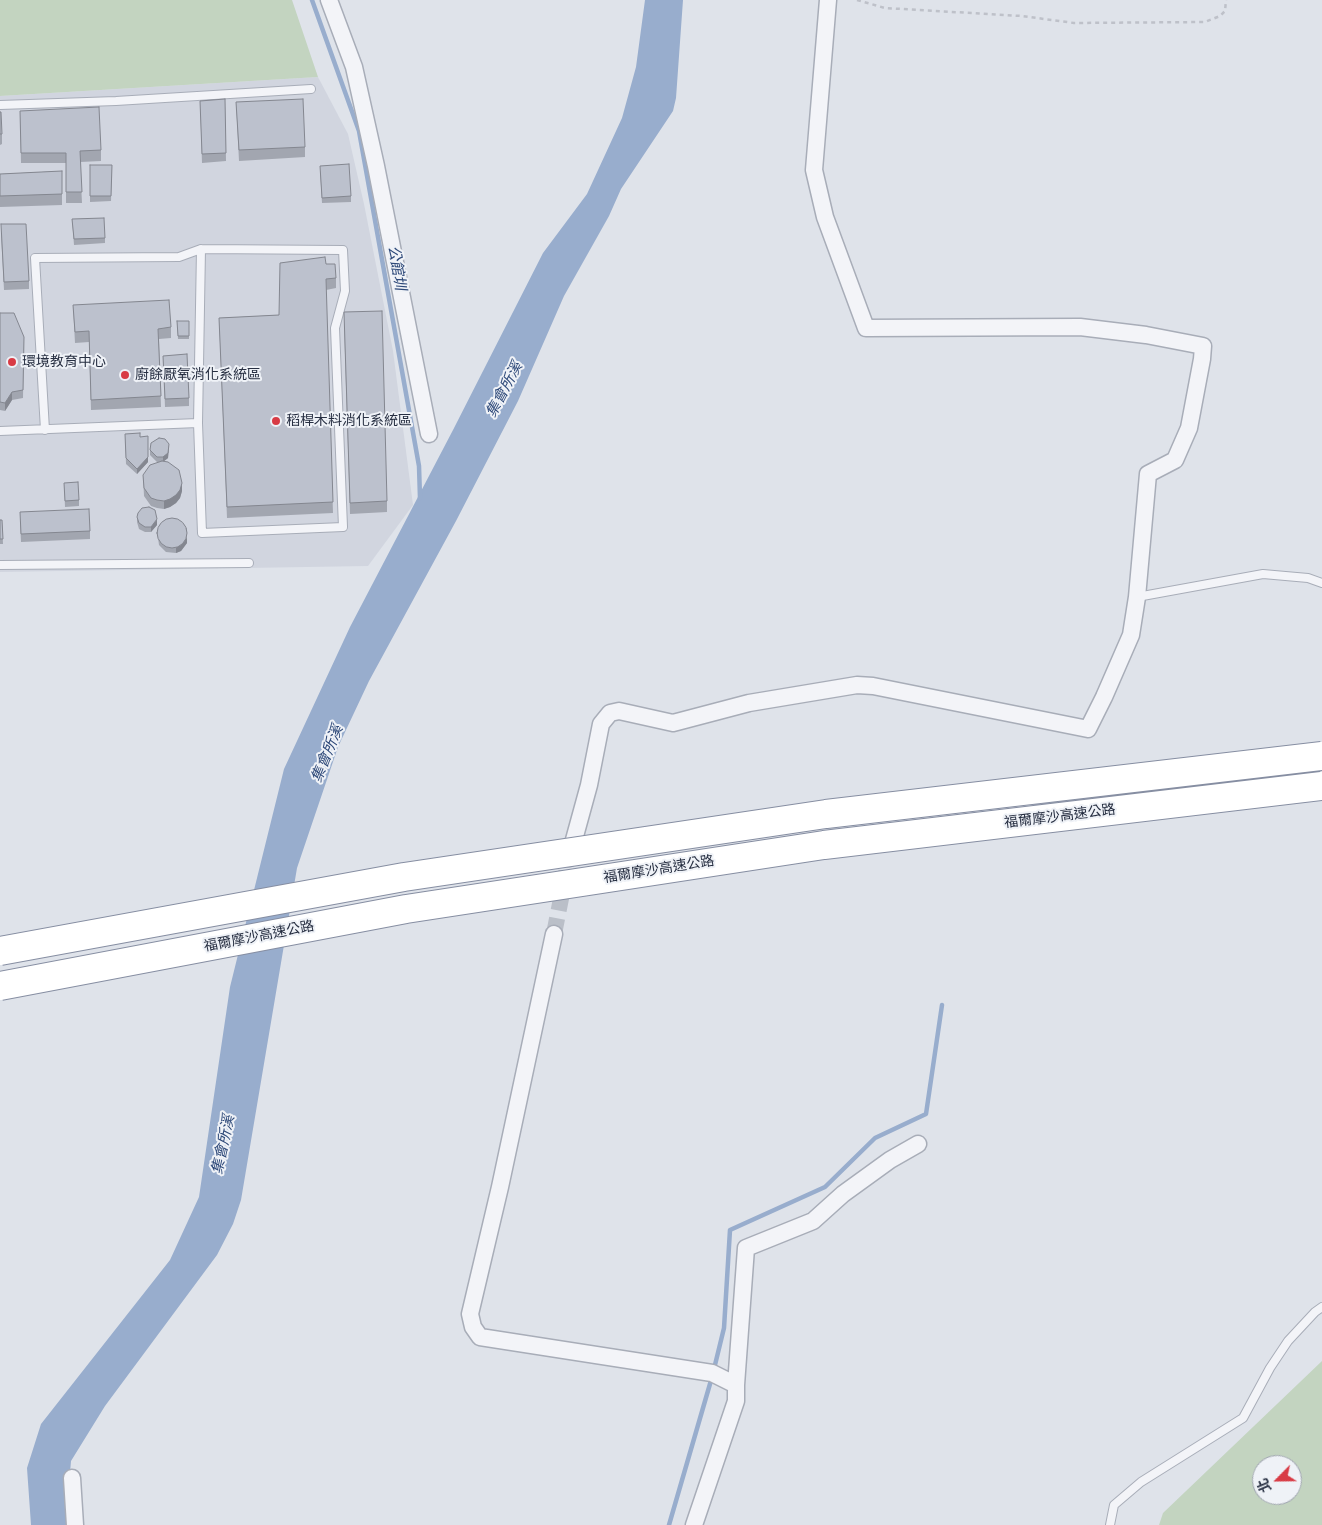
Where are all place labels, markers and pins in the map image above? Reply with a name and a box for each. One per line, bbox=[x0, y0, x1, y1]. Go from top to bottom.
place label: 環境教育中心 bbox=[22, 354, 106, 370]
marker: 環境教育中心 bbox=[6, 356, 18, 368]
place label: 廚餘厭氧消化系統區 bbox=[135, 367, 261, 383]
marker: 廚餘厭氧消化系統區 bbox=[119, 369, 131, 381]
place label: 稻桿木料消化系統區 bbox=[286, 413, 412, 429]
marker: 稻桿木料消化系統區 bbox=[270, 415, 282, 427]

